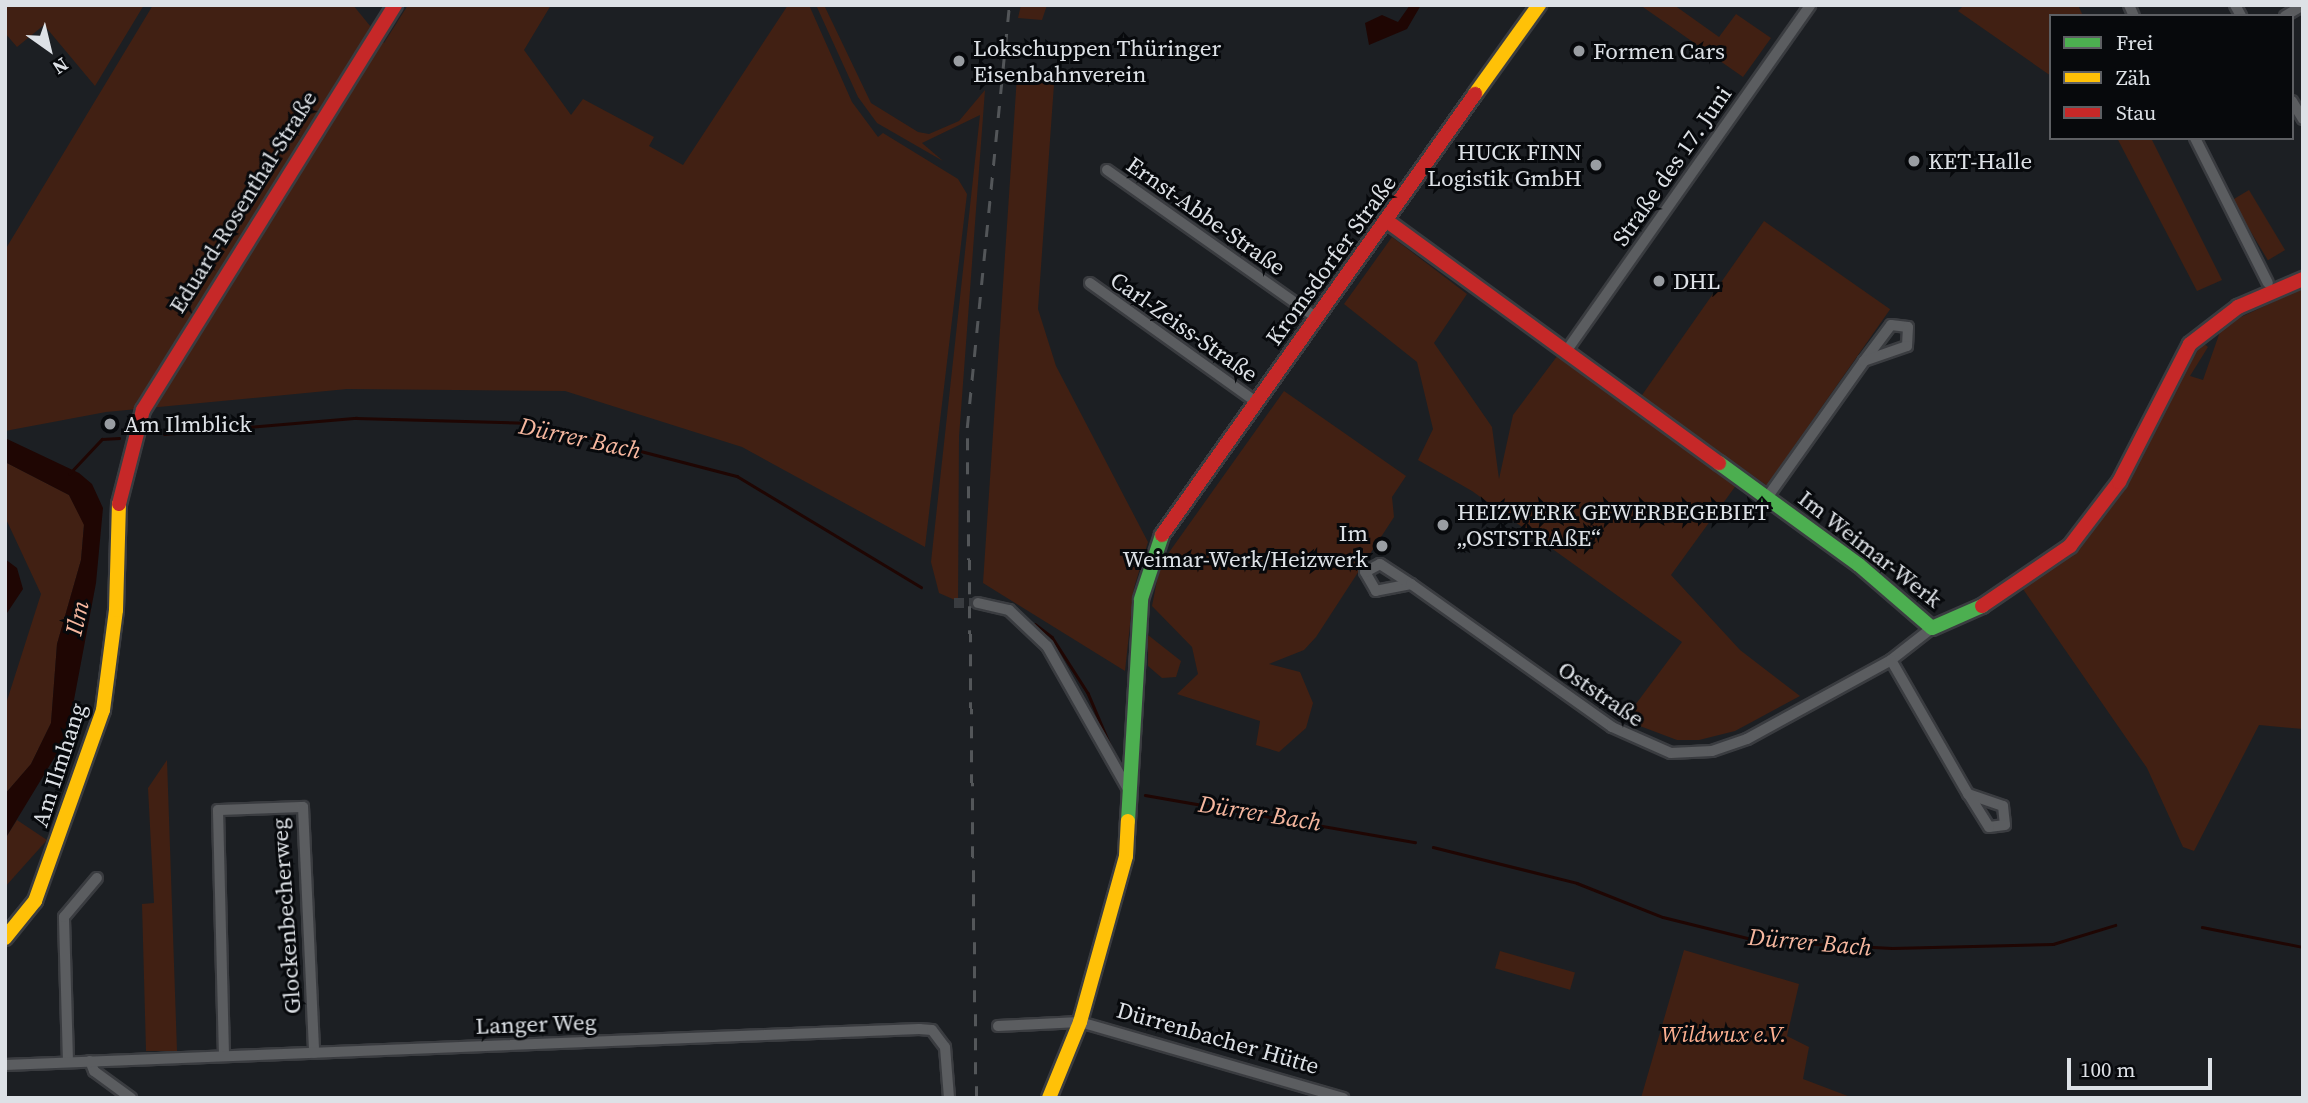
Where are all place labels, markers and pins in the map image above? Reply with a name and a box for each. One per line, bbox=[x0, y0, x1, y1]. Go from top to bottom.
place label: Lokschuppen Thüringer Eisenbahnverein bbox=[973, 34, 1222, 88]
place label: Formen Cars bbox=[1593, 37, 1725, 65]
marker: Formen Cars bbox=[1571, 43, 1587, 59]
marker: Lokschuppen Thüringer Eisenbahnverein bbox=[951, 53, 967, 69]
place label: HUCK FINN Logistik GmbH bbox=[1427, 138, 1582, 192]
place label: KET-Halle bbox=[1928, 147, 2032, 175]
marker: KET-Halle bbox=[1906, 153, 1922, 169]
marker: HUCK FINN Logistik GmbH bbox=[1588, 157, 1604, 173]
place label: DHL bbox=[1673, 267, 1720, 295]
marker: DHL bbox=[1651, 273, 1667, 289]
place label: Am Ilmblick bbox=[124, 410, 252, 438]
marker: Am Ilmblick bbox=[102, 416, 118, 432]
place label: HEIZWERK GEWERBEGEBIET „OSTSTRAßE“ bbox=[1457, 498, 1769, 552]
marker: HEIZWERK GEWERBEGEBIET „OSTSTRAßE“ bbox=[1435, 517, 1451, 533]
place label: Im Weimar-Werk/Heizwerk bbox=[1122, 519, 1368, 573]
marker: Im Weimar-Werk/Heizwerk bbox=[1374, 538, 1390, 554]

